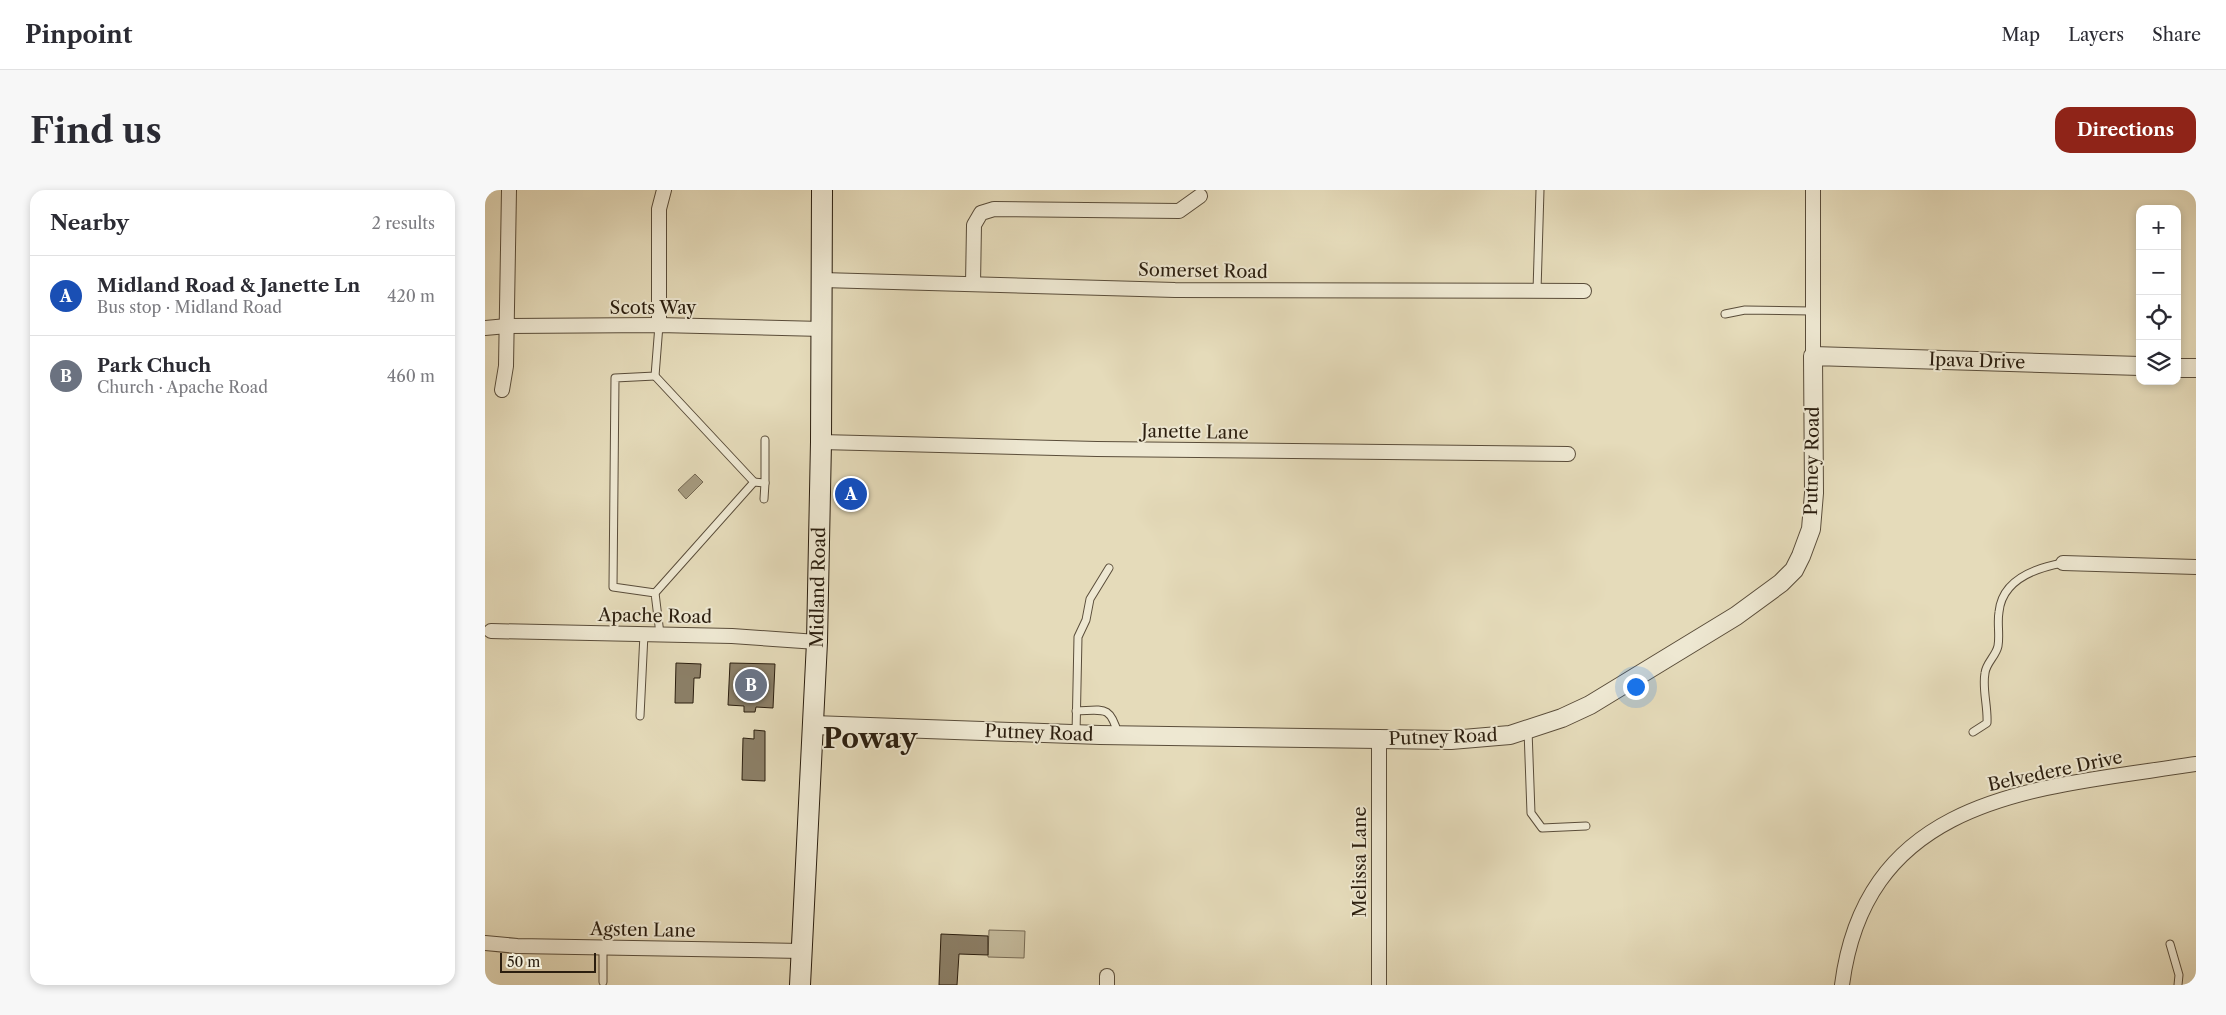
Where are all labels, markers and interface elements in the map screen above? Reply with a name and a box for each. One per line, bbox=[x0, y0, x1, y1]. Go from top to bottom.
text: Pinpoint bbox=[25, 20, 132, 49]
text: Map bbox=[2002, 24, 2040, 46]
text: Layers bbox=[2068, 24, 2124, 46]
text: Share bbox=[2152, 24, 2201, 46]
button: Directions bbox=[2055, 107, 2196, 153]
text: Find us bbox=[30, 109, 162, 152]
map controls bbox=[2136, 205, 2181, 385]
button: + bbox=[2136, 205, 2181, 250]
text: Nearby bbox=[50, 210, 129, 235]
text: 2 results bbox=[372, 213, 435, 233]
button: − bbox=[2136, 250, 2181, 295]
street label: Somerset Road bbox=[1138, 259, 1268, 283]
text: Midland Road & Janette Ln bbox=[97, 274, 360, 297]
text: A bbox=[60, 286, 72, 306]
text: 420 m bbox=[387, 286, 435, 306]
button: locate bbox=[2136, 295, 2181, 340]
text: Bus stop · Midland Road bbox=[97, 297, 282, 317]
street label: Scots Way bbox=[610, 297, 697, 319]
button: layers bbox=[2136, 340, 2181, 385]
street label: Ipava Drive bbox=[1928, 348, 2026, 374]
text: Park Chuch bbox=[97, 354, 211, 377]
text: B bbox=[60, 366, 72, 386]
text: 460 m bbox=[387, 366, 435, 386]
text: Church · Apache Road bbox=[97, 377, 268, 397]
street label: Putney Road bbox=[1800, 406, 1824, 516]
street label: Janette Lane bbox=[1138, 420, 1249, 444]
pin: A bbox=[835, 475, 867, 513]
street label: Midland Road bbox=[806, 527, 830, 648]
street label: Apache Road bbox=[597, 604, 712, 628]
pin: B bbox=[735, 666, 767, 704]
your location bbox=[1623, 674, 1649, 700]
street label: Putney Road bbox=[984, 720, 1094, 746]
district label: Poway bbox=[823, 721, 918, 755]
street label: Putney Road bbox=[1388, 724, 1498, 750]
street label: Belvedere Drive bbox=[1986, 746, 2124, 796]
street label: Melissa Lane bbox=[1349, 806, 1371, 918]
street label: Agsten Lane bbox=[589, 918, 696, 942]
scale bar bbox=[500, 950, 596, 973]
text: 50 m bbox=[507, 953, 540, 971]

